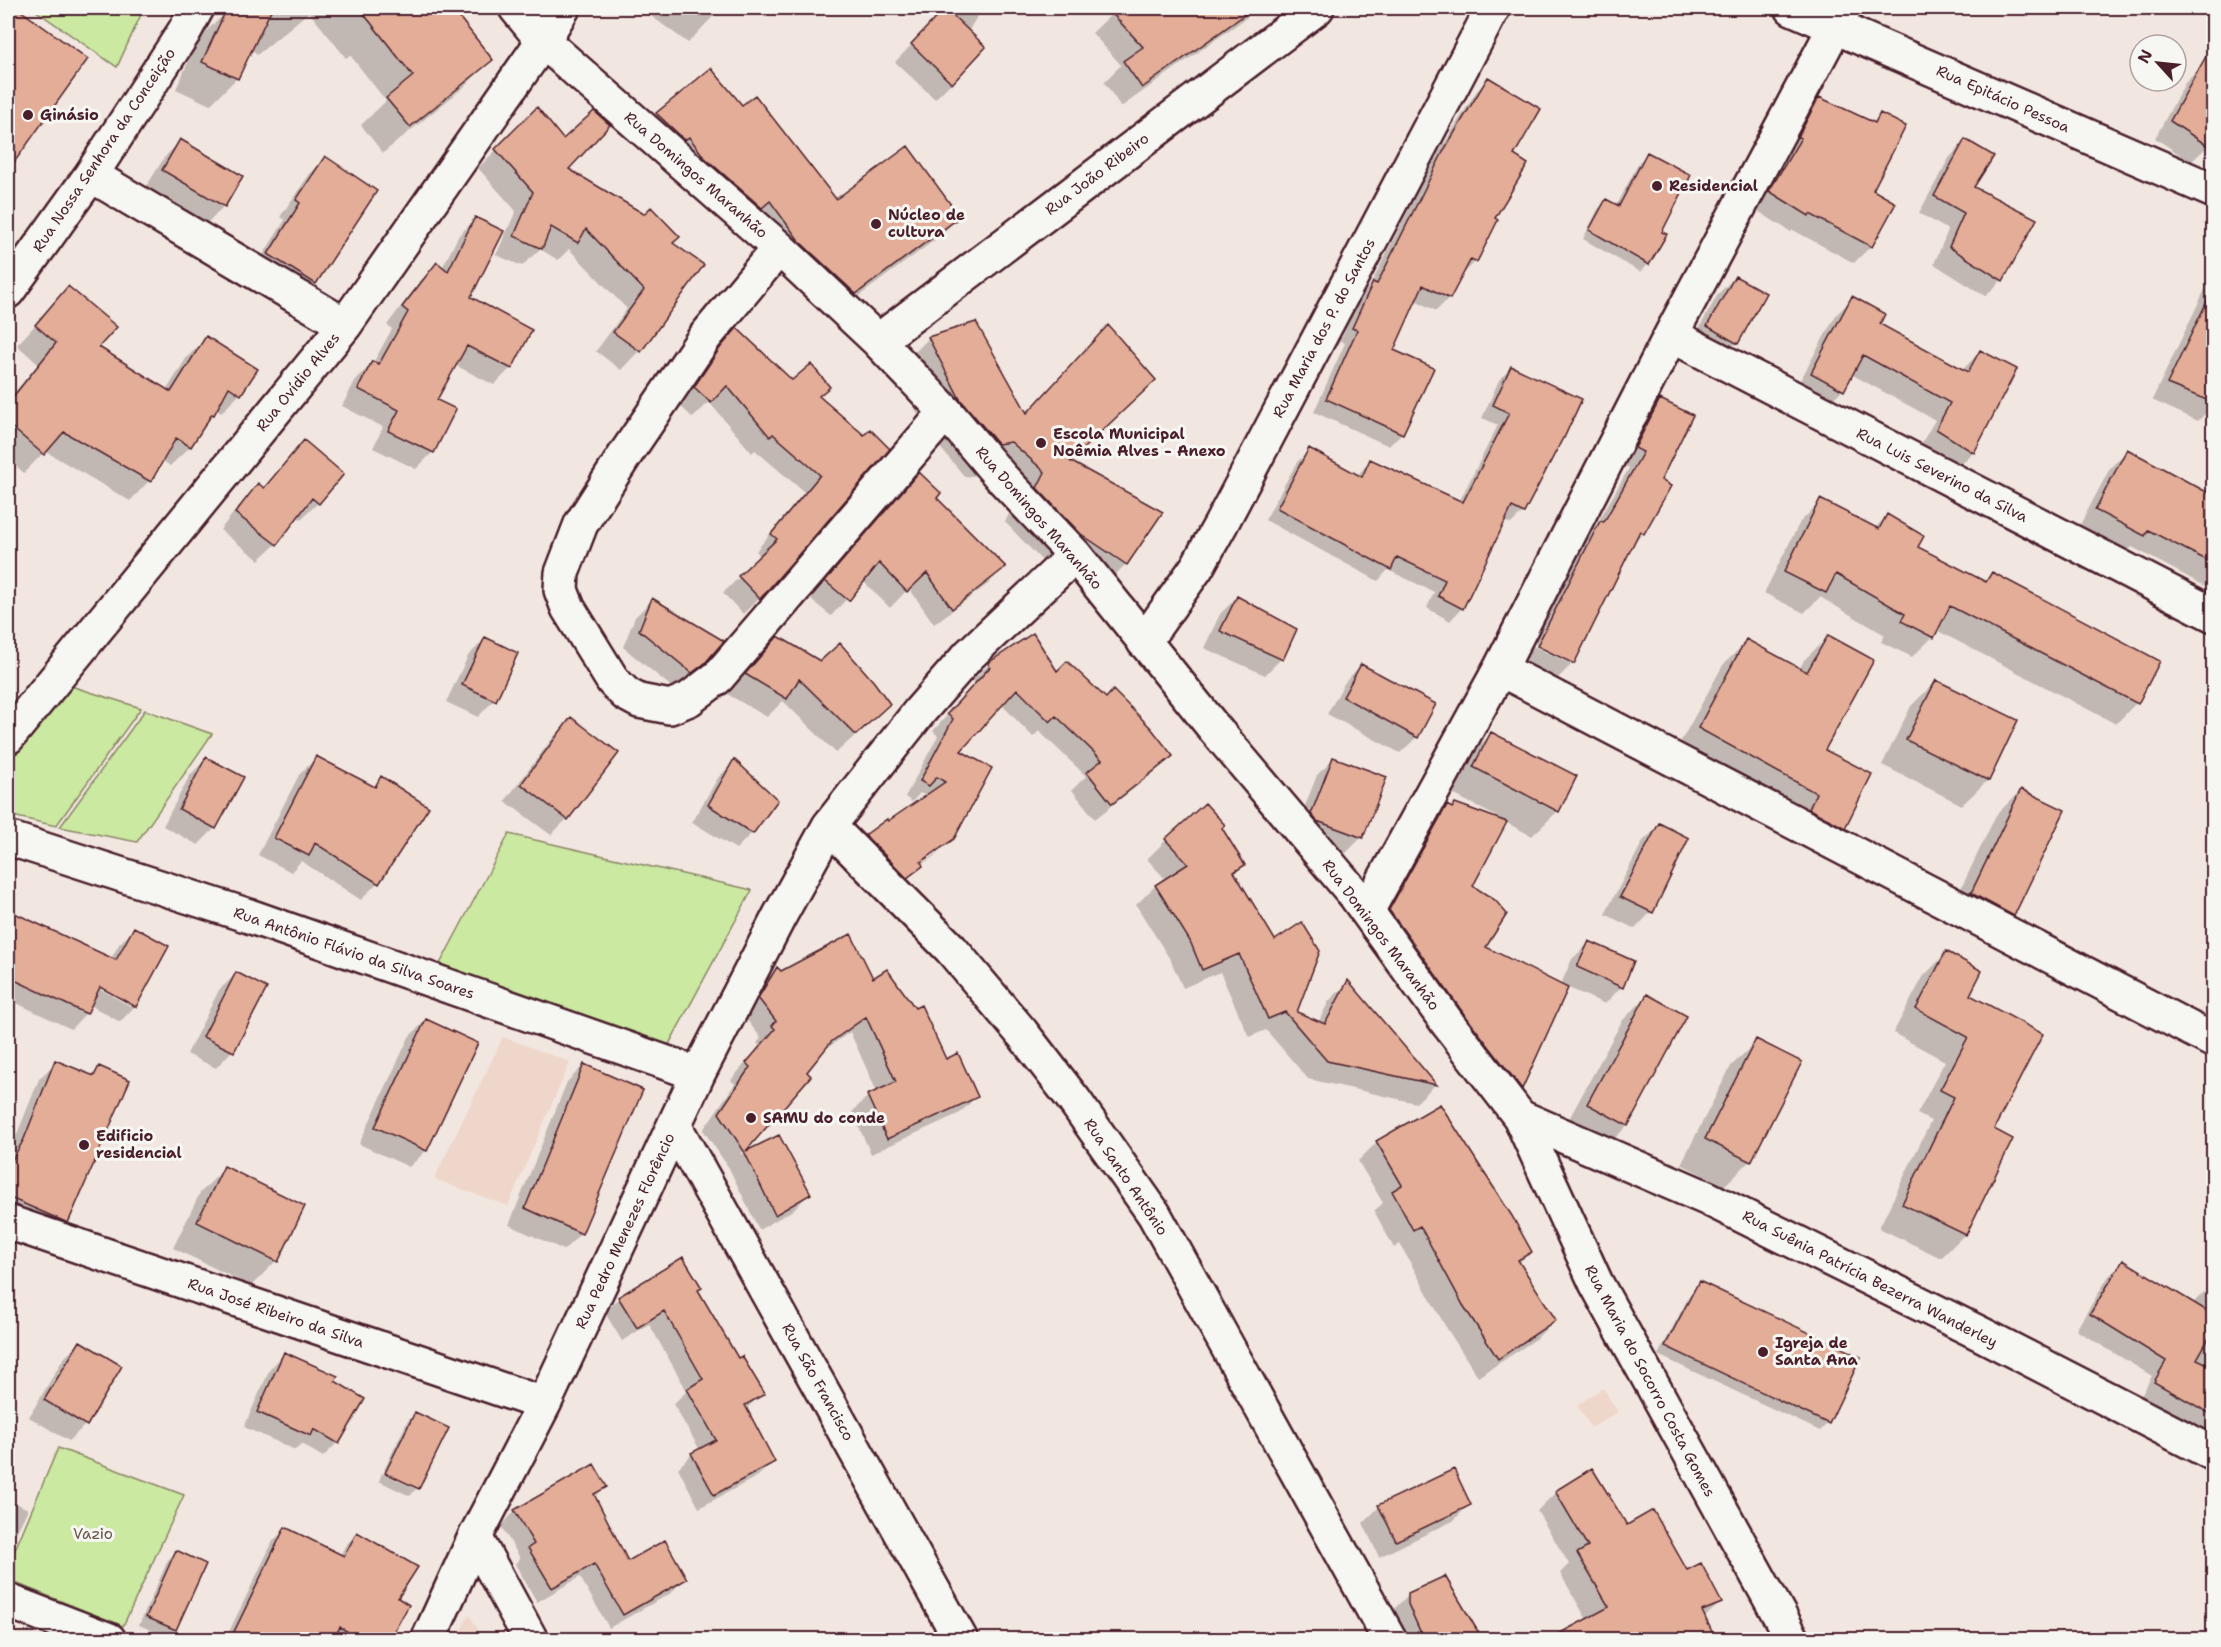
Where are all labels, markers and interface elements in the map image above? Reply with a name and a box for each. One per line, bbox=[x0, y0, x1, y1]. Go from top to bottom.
north arrow bbox=[2128, 33, 2188, 93]
street label: Rua Nossa Senhora da Conceição bbox=[28, 44, 180, 256]
text: N bbox=[2133, 46, 2157, 67]
street label: Rua Epitácio Pessoa bbox=[1933, 61, 2073, 138]
place label: Ginásio bbox=[40, 105, 99, 125]
street label: Rua Domingos Maranhão bbox=[620, 107, 772, 243]
marker: Ginásio bbox=[21, 108, 35, 122]
street label: Rua João Ribeiro bbox=[1041, 128, 1153, 220]
place label: Residencial bbox=[1669, 176, 1758, 196]
marker: Residencial bbox=[1650, 179, 1664, 193]
place label: Núcleo de cultura bbox=[888, 205, 965, 242]
marker: Núcleo de cultura bbox=[869, 217, 883, 231]
street label: Rua Maria dos P. do Santos bbox=[1268, 235, 1380, 421]
street label: Rua Ovídio Alves bbox=[252, 328, 344, 436]
street label: Rua Luis Severino da Silva bbox=[1853, 423, 2032, 527]
place label: Escola Municipal Noêmia Alves - Anexo bbox=[1053, 424, 1226, 461]
marker: Escola Municipal Noêmia Alves - Anexo bbox=[1034, 436, 1048, 450]
street label: Rua Domingos Maranhão bbox=[971, 442, 1107, 594]
street label: Rua Domingos Maranhão bbox=[1318, 856, 1444, 1014]
street label: Rua Antônio Flávio da Silva Soares bbox=[231, 902, 477, 1004]
place label: SAMU do conde bbox=[763, 1108, 885, 1128]
marker: SAMU do conde bbox=[744, 1111, 758, 1125]
street label: Rua Santo Antônio bbox=[1079, 1115, 1173, 1239]
place label: Edificio residencial bbox=[96, 1126, 182, 1163]
street label: Rua Pedro Menezes Florêncio bbox=[571, 1130, 679, 1332]
marker: Edificio residencial bbox=[77, 1138, 91, 1152]
street label: Rua Suênia Patrícia Bezerra Wanderley bbox=[1739, 1206, 2001, 1352]
street label: Rua Maria do Socorro Costa Gomes bbox=[1580, 1262, 1720, 1500]
street label: Rua José Ribeiro da Silva bbox=[185, 1273, 367, 1353]
street label: Rua São Francisco bbox=[777, 1320, 859, 1444]
place label: Igreja de Santa Ana bbox=[1775, 1333, 1859, 1370]
marker: Igreja de Santa Ana bbox=[1756, 1345, 1770, 1359]
park label: Vazio bbox=[73, 1524, 113, 1544]

